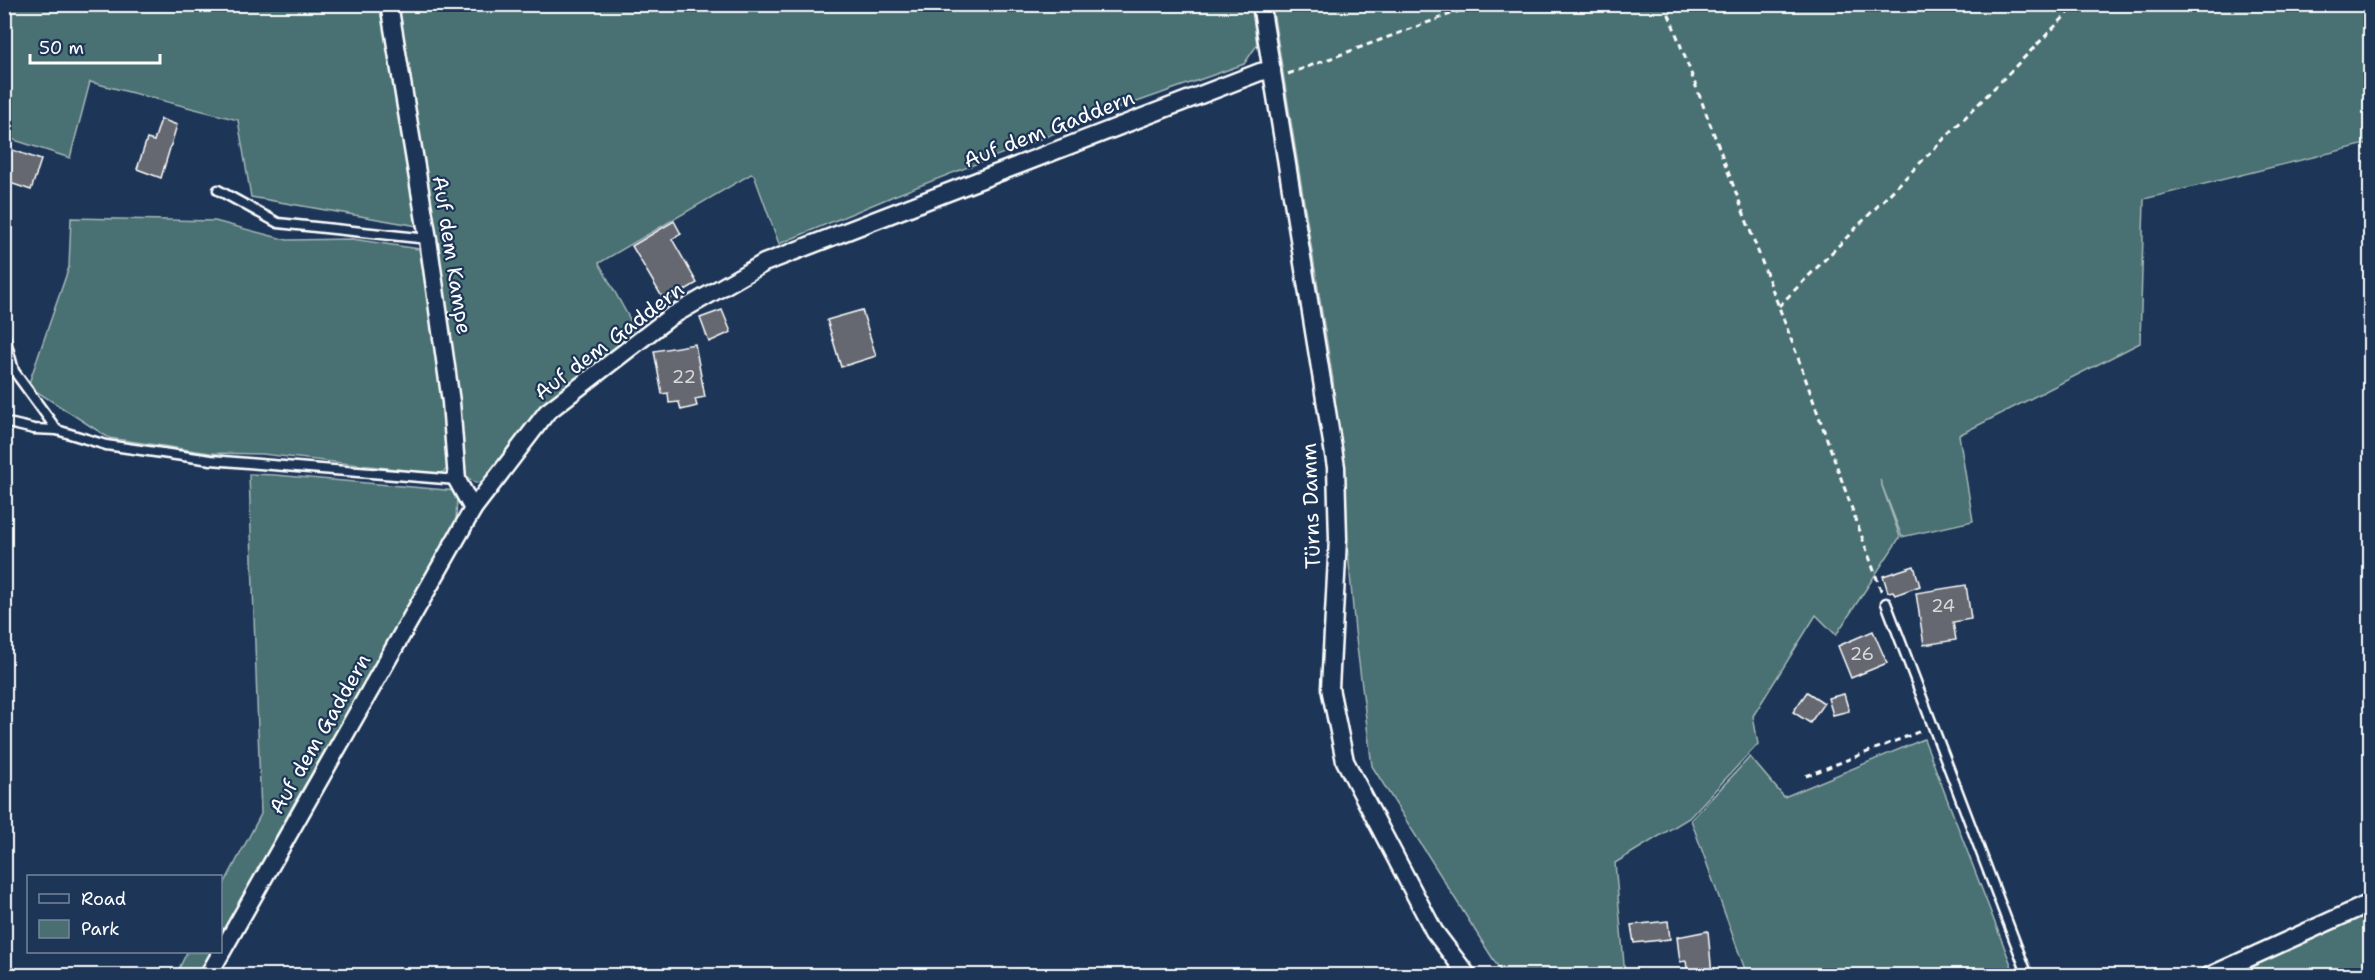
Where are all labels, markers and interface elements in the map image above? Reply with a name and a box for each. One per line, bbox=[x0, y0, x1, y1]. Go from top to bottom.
scale bar bbox=[30, 27, 160, 65]
text: 50 m bbox=[39, 36, 84, 60]
street label: Auf dem Gaddern bbox=[960, 83, 1139, 174]
street label: Auf dem Kampe bbox=[426, 174, 478, 336]
street label: Auf dem Gaddern bbox=[528, 275, 690, 407]
house number: 22 bbox=[672, 365, 696, 389]
street label: Türns Damm bbox=[1295, 442, 1327, 570]
house number: 24 bbox=[1931, 594, 1955, 618]
house number: 26 bbox=[1850, 642, 1874, 666]
street label: Auf dem Gaddern bbox=[263, 649, 377, 819]
legend bbox=[27, 875, 222, 953]
text: Road bbox=[81, 887, 126, 911]
text: Park bbox=[81, 917, 120, 941]

